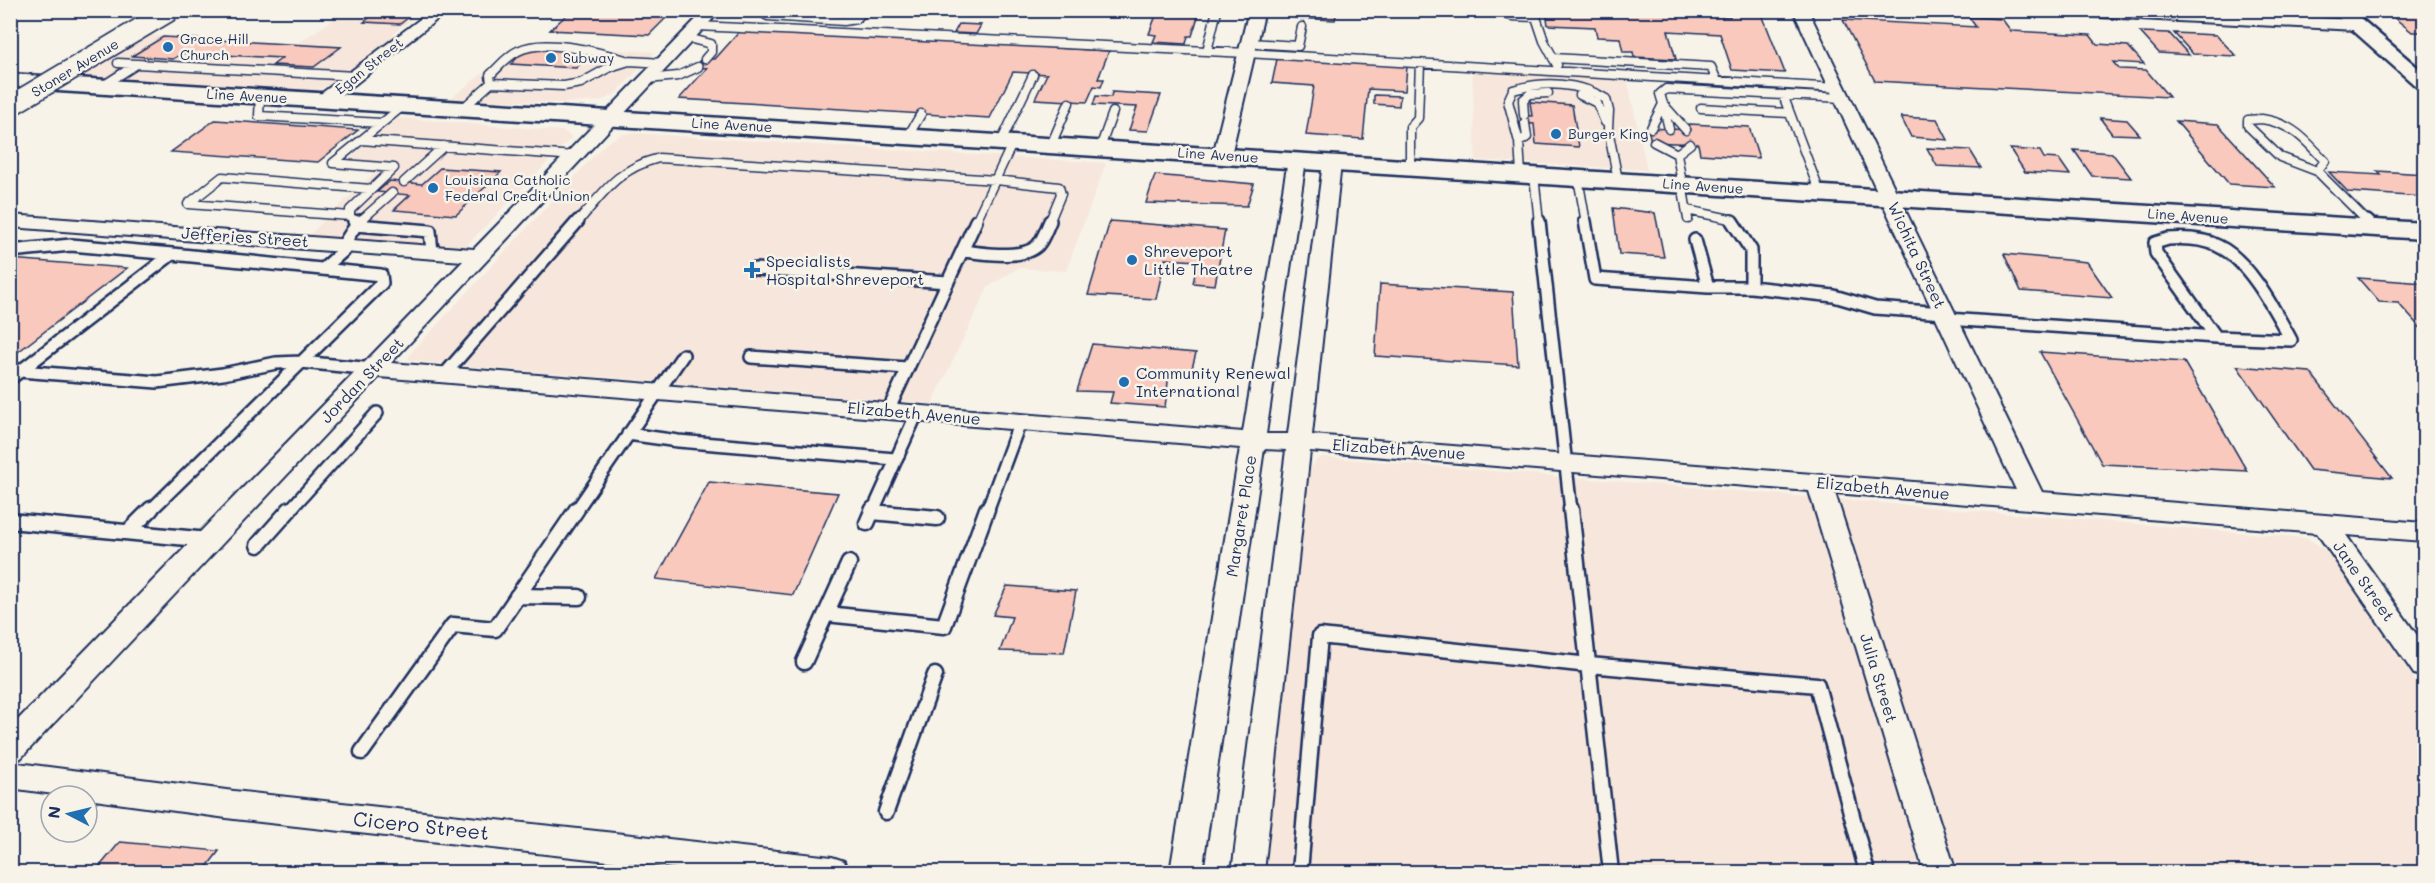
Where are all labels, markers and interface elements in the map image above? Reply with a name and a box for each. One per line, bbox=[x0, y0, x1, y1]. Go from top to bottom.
place label: Grace Hill Church bbox=[180, 29, 249, 64]
street label: Egan Street bbox=[331, 33, 407, 98]
street label: Stoner Avenue bbox=[28, 34, 122, 101]
marker: Grace Hill Church bbox=[161, 40, 175, 54]
place label: Subway bbox=[563, 48, 614, 67]
marker: Subway bbox=[544, 51, 558, 65]
street label: Line Avenue bbox=[206, 84, 288, 107]
street label: Line Avenue bbox=[691, 113, 773, 136]
place label: Burger King bbox=[1568, 124, 1648, 143]
marker: Burger King bbox=[1549, 127, 1563, 141]
street label: Line Avenue bbox=[1177, 142, 1259, 167]
place label: Louisiana Catholic Federal Credit Union bbox=[445, 170, 590, 205]
street label: Line Avenue bbox=[1662, 173, 1744, 198]
marker: Louisiana Catholic Federal Credit Union bbox=[426, 181, 440, 195]
street label: Wichita Street bbox=[1884, 198, 1951, 311]
street label: Line Avenue bbox=[2147, 203, 2229, 228]
street label: Jefferies Street bbox=[181, 222, 309, 251]
place label: Shreveport Little Theatre bbox=[1144, 240, 1253, 279]
place label: Specialists Hospital Shreveport bbox=[766, 250, 924, 289]
marker: Shreveport Little Theatre bbox=[1125, 253, 1139, 267]
marker: Specialists Hospital Shreveport bbox=[743, 261, 761, 279]
street label: Jordan Street bbox=[315, 332, 408, 427]
place label: Community Renewal International bbox=[1136, 362, 1291, 401]
marker: Community Renewal International bbox=[1117, 375, 1131, 389]
street label: Elizabeth Avenue bbox=[847, 396, 982, 429]
street label: Elizabeth Avenue bbox=[1332, 433, 1466, 464]
street label: Margaret Place bbox=[1221, 453, 1261, 578]
street label: Elizabeth Avenue bbox=[1816, 471, 1951, 504]
street label: Jane Street bbox=[2329, 536, 2400, 625]
street label: Julia Street bbox=[1856, 631, 1903, 725]
north arrow bbox=[39, 784, 99, 844]
text: N bbox=[42, 805, 65, 819]
street label: Cicero Street bbox=[352, 805, 490, 845]

